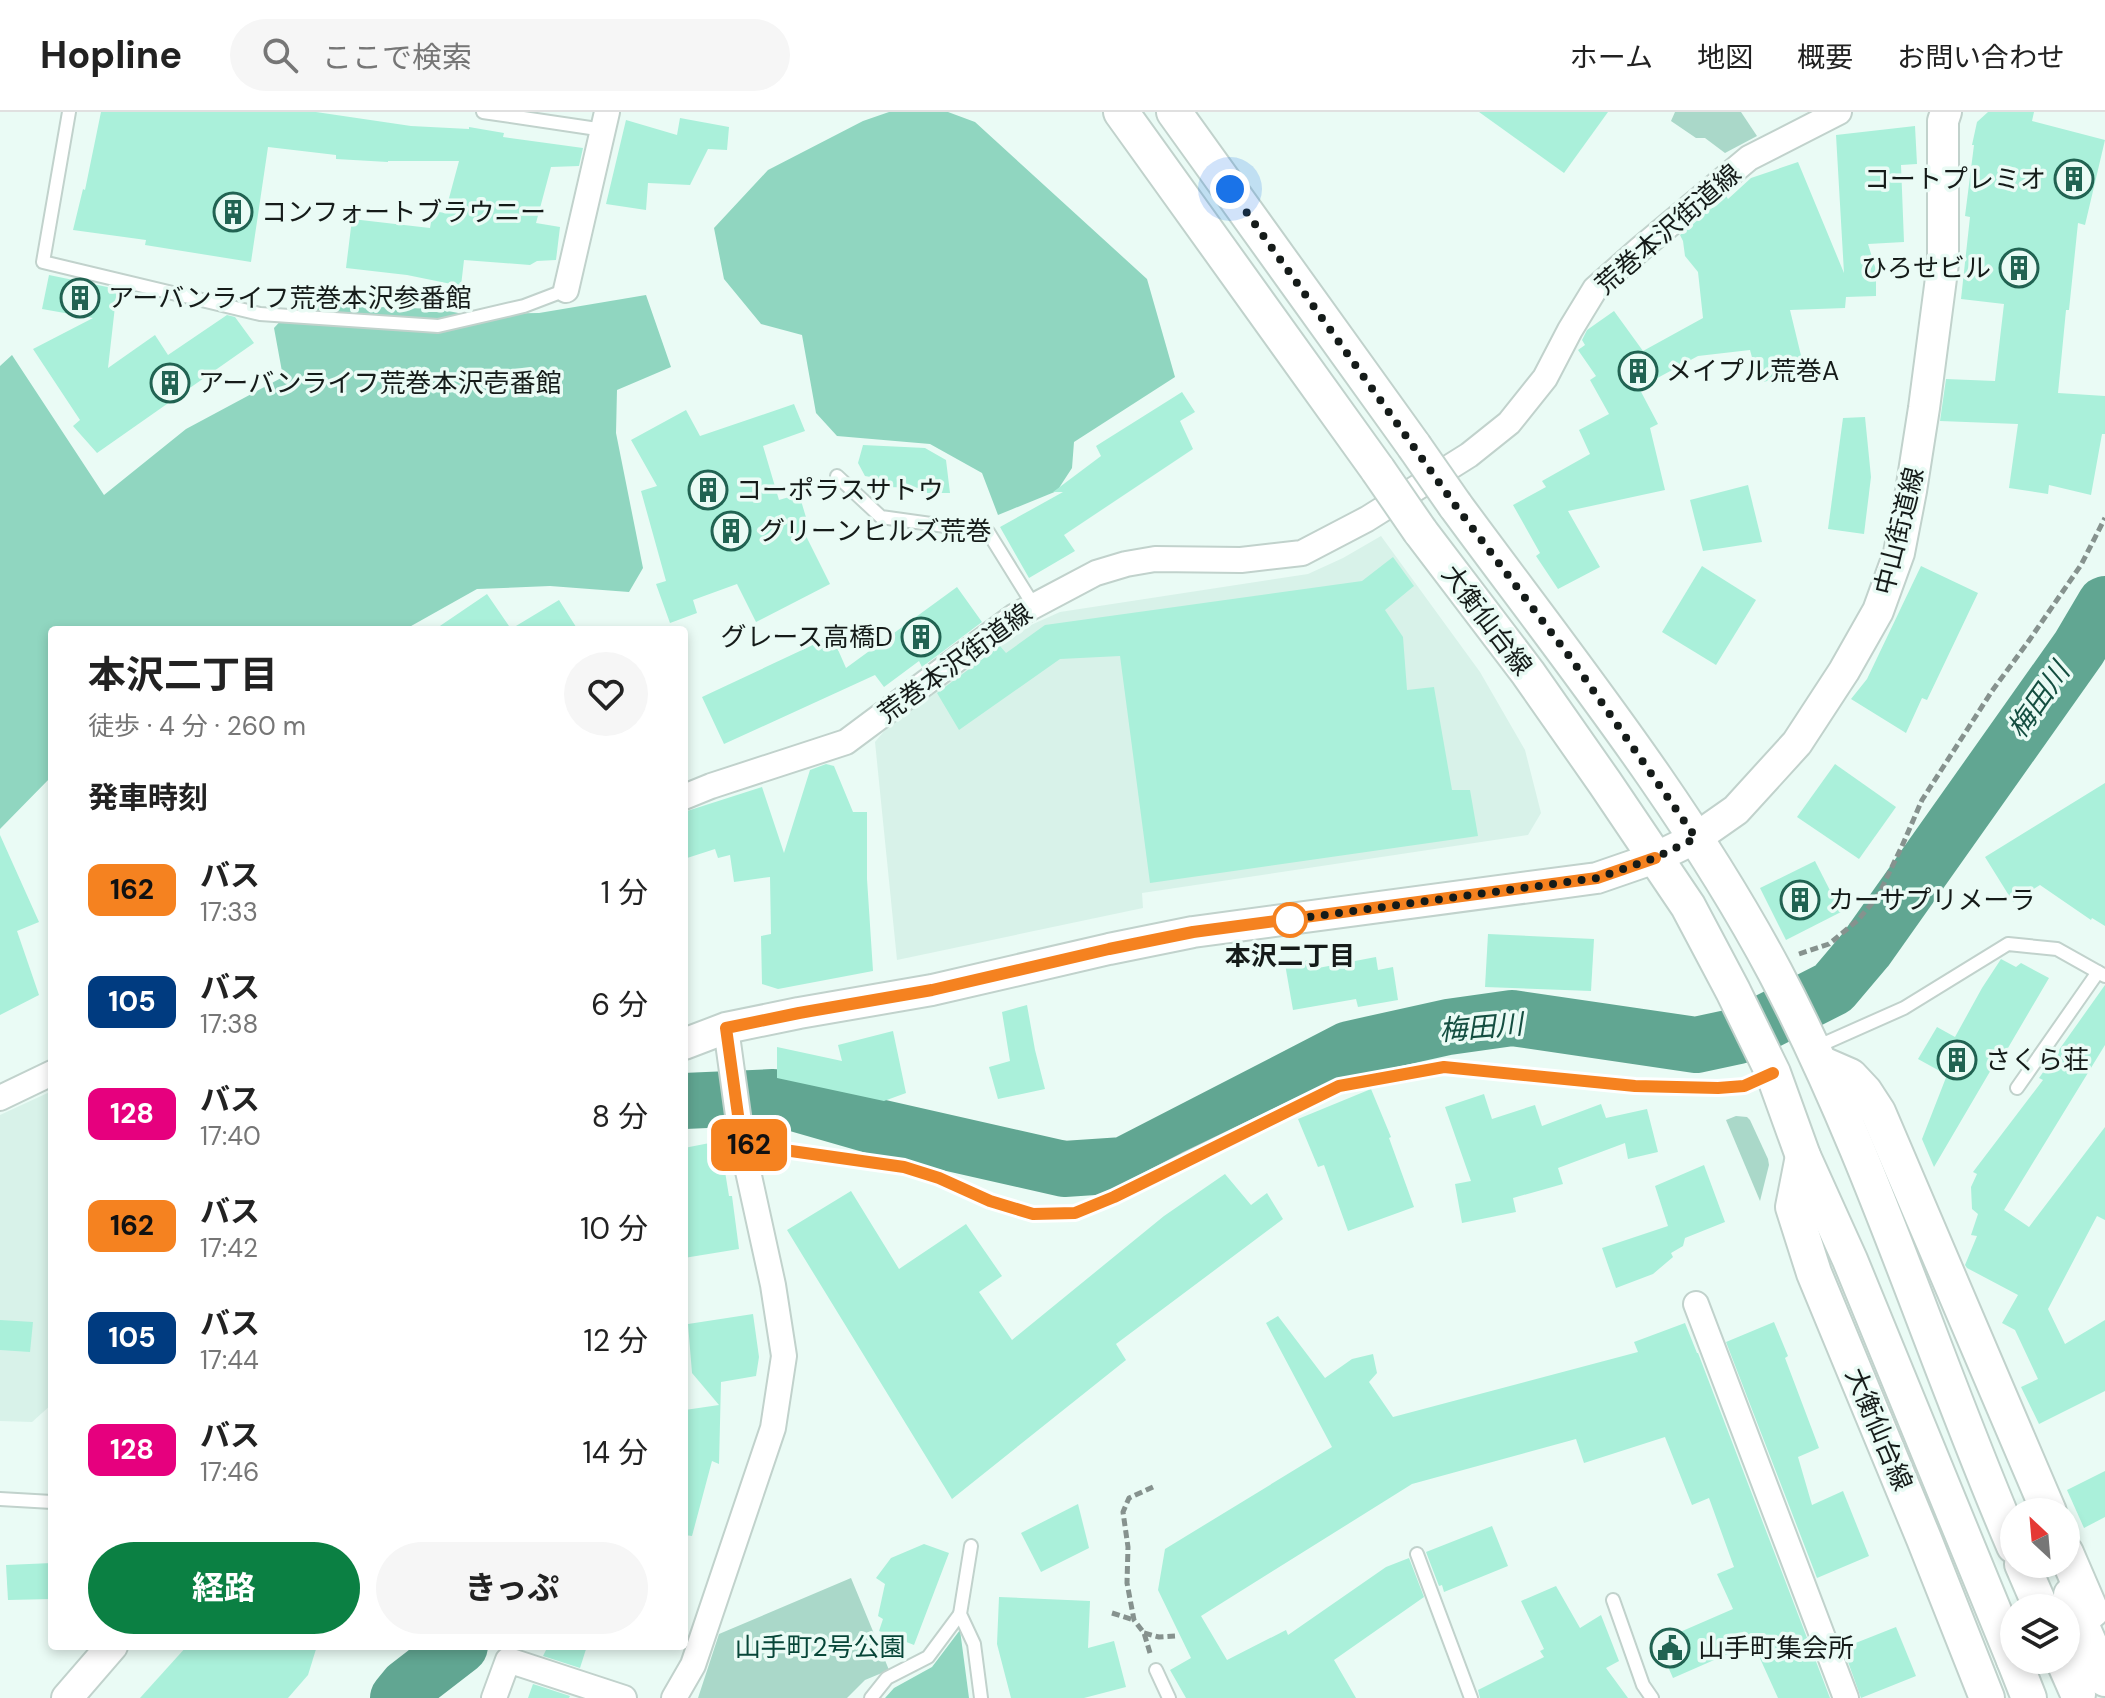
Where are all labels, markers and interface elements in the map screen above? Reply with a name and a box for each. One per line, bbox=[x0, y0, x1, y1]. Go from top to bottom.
search box bbox=[230, 19, 790, 91]
text: Hopline bbox=[40, 30, 182, 80]
icon: search bbox=[258, 33, 302, 77]
text: ここで検索 bbox=[322, 38, 472, 77]
text: ホーム bbox=[1570, 39, 1653, 76]
text: 地図 bbox=[1697, 39, 1753, 76]
text: 概要 bbox=[1797, 39, 1853, 76]
text: お問い合わせ bbox=[1897, 39, 2065, 76]
street label: 荒巻本沢街道線 bbox=[1588, 156, 1748, 302]
building icon: コートプレミオ bbox=[2053, 158, 2095, 200]
place label: コートプレミオ bbox=[1864, 162, 2046, 196]
your location bbox=[1210, 169, 1250, 209]
building icon: コンフォートブラウニー bbox=[212, 191, 254, 233]
place label: コンフォートブラウニー bbox=[261, 195, 546, 229]
building icon: ひろせビル bbox=[1998, 247, 2040, 289]
place label: ひろせビル bbox=[1861, 251, 1991, 285]
building icon: アーバンライフ荒巻本沢参番館 bbox=[59, 277, 101, 319]
place label: アーバンライフ荒巻本沢参番館 bbox=[108, 281, 471, 315]
building icon: メイプル荒巻A bbox=[1617, 350, 1659, 392]
place label: メイプル荒巻A bbox=[1666, 354, 1839, 388]
building icon: アーバンライフ荒巻本沢壱番館 bbox=[149, 362, 191, 404]
place label: アーバンライフ荒巻本沢壱番館 bbox=[198, 366, 561, 400]
street label: 中山街道線 bbox=[1867, 464, 1931, 598]
building icon: コーポラスサトウ bbox=[687, 469, 729, 511]
place label: コーポラスサトウ bbox=[736, 473, 943, 507]
building icon: グリーンヒルズ荒巻 bbox=[710, 510, 752, 552]
place label: グリーンヒルズ荒巻 bbox=[759, 514, 992, 548]
street label: 大衡仙台線 bbox=[1434, 558, 1540, 682]
street label: 荒巻本沢街道線 bbox=[871, 596, 1039, 730]
building icon: グレース高橋D bbox=[900, 616, 942, 658]
place label: グレース高橋D bbox=[720, 620, 893, 654]
text: 本沢二丁目 bbox=[88, 650, 278, 700]
button: heart bbox=[564, 652, 648, 736]
water label: 梅田川 bbox=[1999, 653, 2079, 745]
text: 徒歩 · 4 分 · 260 m bbox=[88, 709, 306, 743]
text: 発車時刻 bbox=[88, 778, 208, 817]
text: バス bbox=[200, 856, 260, 895]
text: 162 bbox=[110, 871, 154, 908]
text: 1 分 bbox=[601, 873, 648, 912]
building icon: カーサプリメーラ bbox=[1779, 879, 1821, 921]
place label: カーサプリメーラ bbox=[1828, 883, 2035, 917]
text: 17:33 bbox=[200, 895, 258, 929]
marker: 本沢二丁目 bbox=[1273, 903, 1307, 937]
place label: 本沢二丁目 bbox=[1225, 939, 1355, 973]
text: バス bbox=[200, 968, 260, 1007]
text: 105 bbox=[108, 983, 156, 1020]
text: 6 分 bbox=[591, 985, 648, 1024]
water label: 梅田川 bbox=[1438, 1005, 1527, 1050]
text: 17:38 bbox=[200, 1007, 258, 1041]
building icon: さくら荘 bbox=[1936, 1039, 1978, 1081]
place label: さくら荘 bbox=[1985, 1043, 2089, 1077]
text: バス bbox=[200, 1080, 260, 1119]
text: 128 bbox=[110, 1095, 154, 1132]
text: 8 分 bbox=[592, 1097, 648, 1136]
text: 17:40 bbox=[200, 1119, 261, 1153]
line badge: 162 bbox=[703, 1119, 795, 1171]
text: 162 bbox=[727, 1126, 771, 1163]
text: バス bbox=[200, 1192, 260, 1231]
text: 162 bbox=[110, 1207, 154, 1244]
text: 10 分 bbox=[580, 1209, 648, 1248]
text: 17:42 bbox=[200, 1231, 258, 1265]
text: バス bbox=[200, 1304, 260, 1343]
text: 105 bbox=[108, 1319, 156, 1356]
text: 12 分 bbox=[583, 1321, 648, 1360]
text: 17:44 bbox=[200, 1343, 259, 1377]
street label: 大衡仙台線 bbox=[1838, 1363, 1920, 1495]
text: バス bbox=[200, 1416, 260, 1455]
text: 128 bbox=[110, 1431, 154, 1468]
text: 14 分 bbox=[582, 1433, 648, 1472]
text: 17:46 bbox=[200, 1455, 259, 1489]
north arrow bbox=[2000, 1498, 2080, 1578]
map controls bbox=[2000, 1498, 2080, 1674]
button: 経路 bbox=[88, 1542, 360, 1634]
button: きっぷ bbox=[376, 1542, 648, 1634]
button: layers bbox=[2000, 1594, 2080, 1674]
public building icon: 山手町集会所 bbox=[1649, 1627, 1691, 1669]
park label: 山手町2号公園 bbox=[735, 1630, 905, 1664]
place label: 山手町集会所 bbox=[1698, 1631, 1854, 1665]

